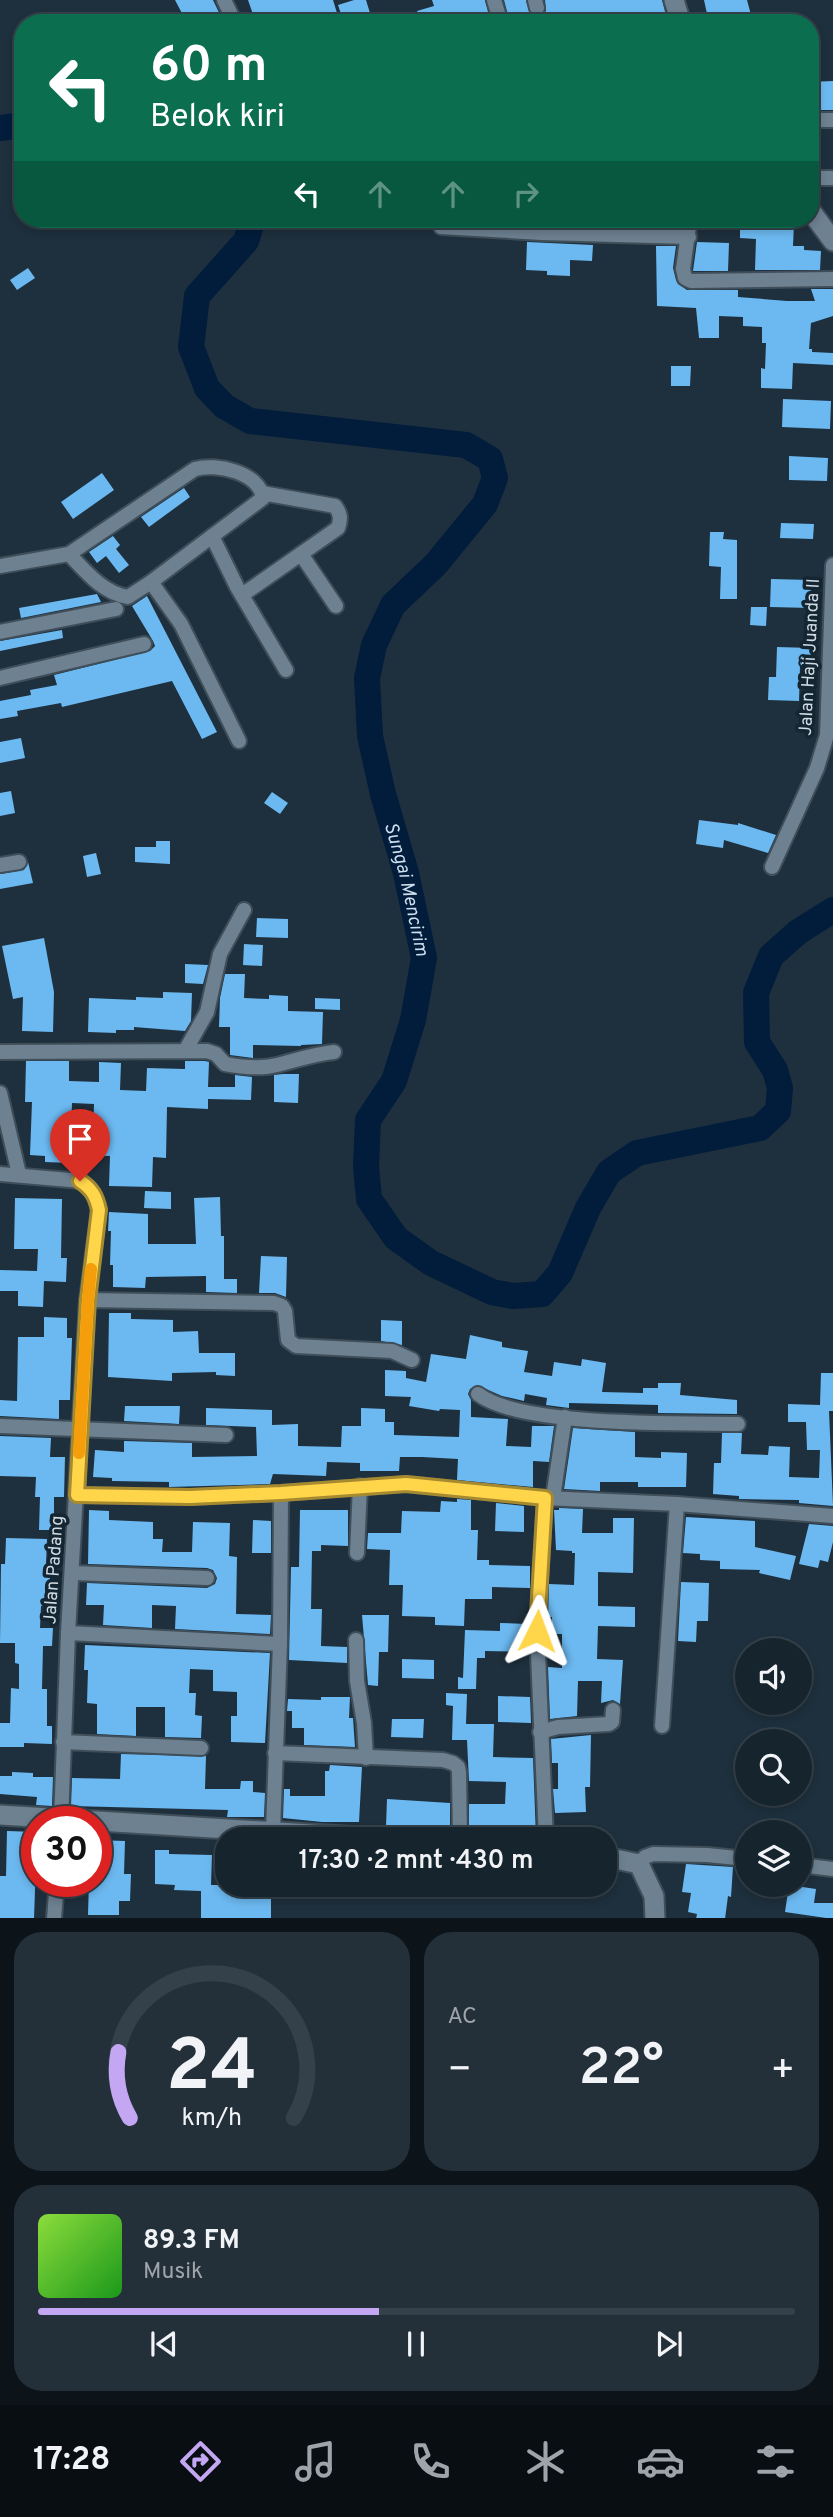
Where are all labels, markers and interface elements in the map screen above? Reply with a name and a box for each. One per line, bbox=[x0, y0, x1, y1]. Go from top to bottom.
text: 60 m bbox=[150, 37, 268, 99]
icon: left bbox=[35, 42, 126, 133]
text: Belok kiri bbox=[150, 98, 285, 138]
icon: left bbox=[288, 175, 326, 213]
icon: ahead bbox=[361, 175, 399, 213]
icon: ahead bbox=[434, 175, 472, 213]
icon: right bbox=[507, 175, 545, 213]
street label: Jalan Haji Juanda II bbox=[795, 578, 826, 736]
water label: Sungai Mencirim bbox=[378, 820, 433, 959]
pin bbox=[50, 1109, 110, 1181]
icon: arrive bbox=[61, 1120, 99, 1158]
street label: Jalan Padang bbox=[39, 1515, 70, 1625]
position arrow bbox=[500, 1594, 574, 1668]
map controls bbox=[735, 1638, 812, 1897]
button: sound bbox=[735, 1638, 812, 1715]
button: search bbox=[735, 1729, 812, 1806]
speed limit sign: 30 bbox=[21, 1806, 112, 1897]
button: layers bbox=[735, 1820, 812, 1897]
text: 17:30 · 2 mnt · 430 m bbox=[299, 1845, 533, 1878]
text: AC bbox=[448, 2003, 477, 2032]
text: 24 bbox=[166, 2024, 257, 2116]
text: 22° bbox=[579, 2037, 664, 2103]
text: − bbox=[448, 2047, 472, 2096]
text: + bbox=[770, 2047, 795, 2096]
text: km/h bbox=[181, 2102, 242, 2134]
text: 89.3 FM bbox=[143, 2225, 240, 2258]
text: Musik bbox=[143, 2258, 203, 2287]
icon: previous bbox=[145, 2325, 183, 2363]
icon: pause bbox=[397, 2325, 435, 2363]
icon: next bbox=[650, 2325, 688, 2363]
icon: directions bbox=[176, 2437, 225, 2486]
icon: music bbox=[291, 2437, 340, 2486]
icon: phone bbox=[406, 2437, 455, 2486]
icon: climate bbox=[521, 2437, 570, 2486]
icon: car bbox=[636, 2437, 685, 2486]
icon: filters bbox=[751, 2437, 800, 2486]
text: 17:28 bbox=[33, 2441, 110, 2481]

